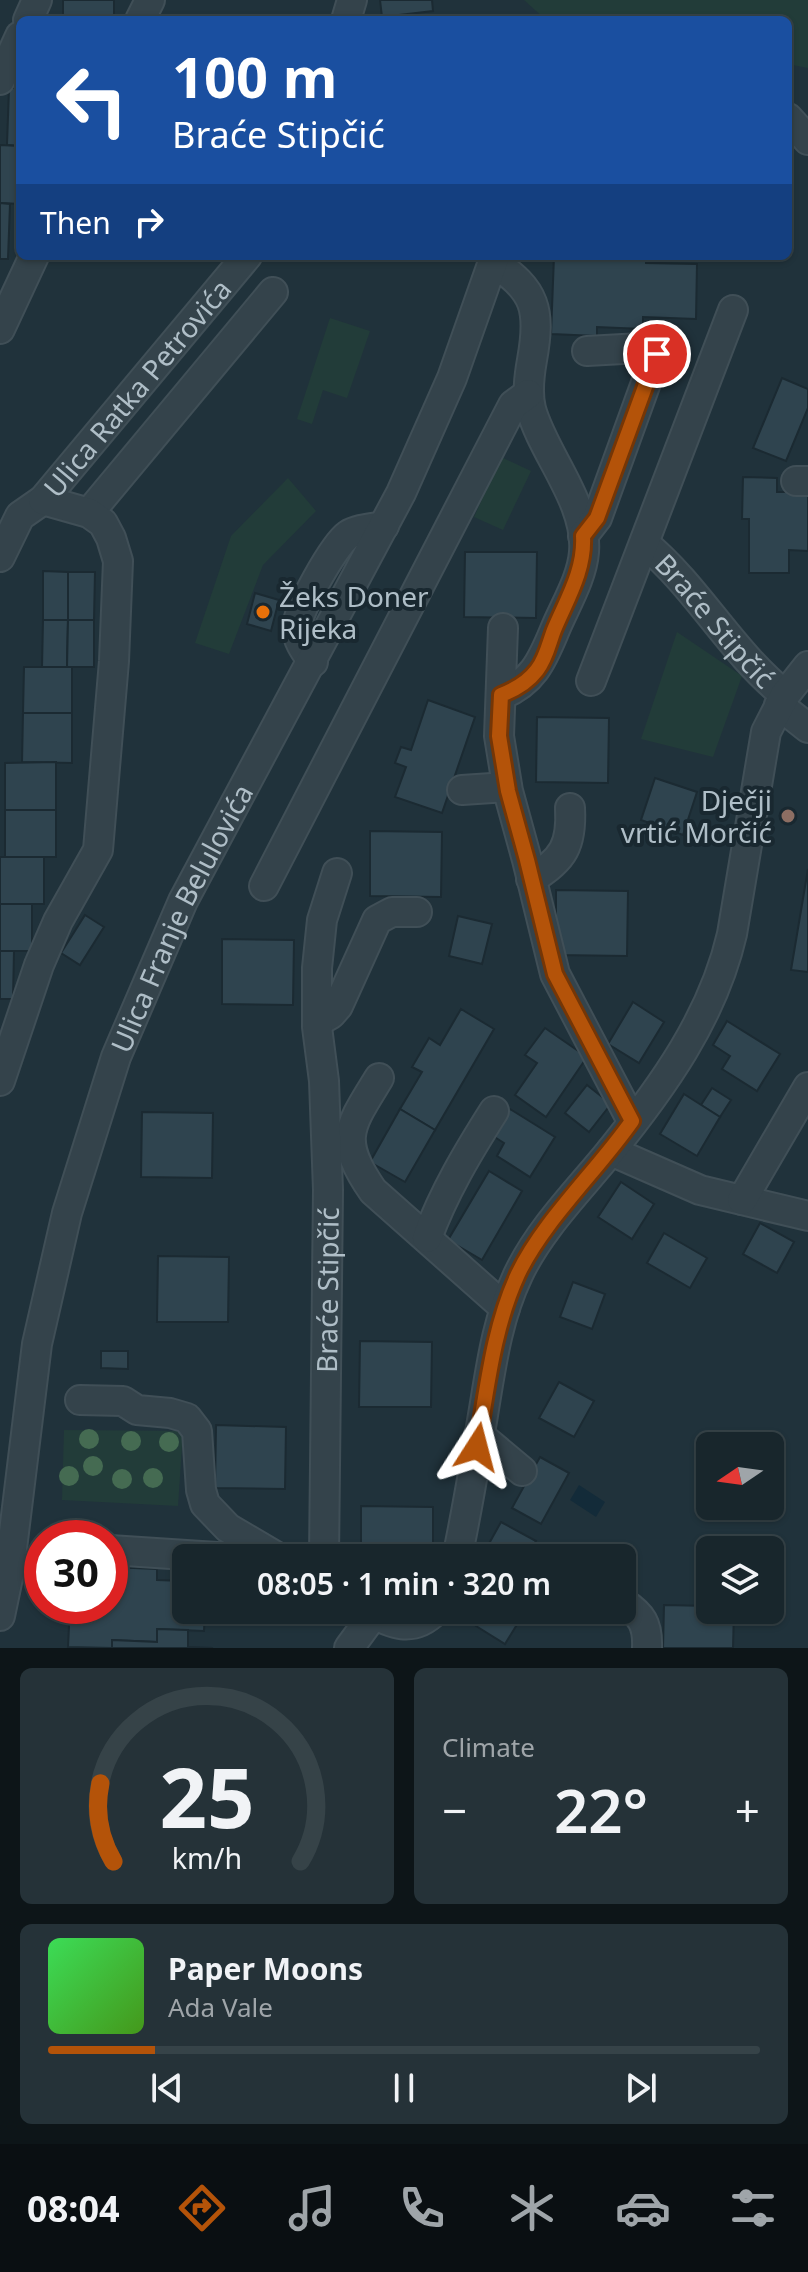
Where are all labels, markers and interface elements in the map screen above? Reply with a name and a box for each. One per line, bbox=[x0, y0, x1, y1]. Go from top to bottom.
text: 100 m bbox=[172, 38, 337, 114]
icon: left bbox=[40, 48, 144, 152]
text: Braće Stipčić bbox=[172, 110, 385, 159]
icon: right bbox=[127, 200, 171, 244]
text: Then bbox=[40, 202, 111, 243]
street label: Ulica Ratka Petrovića bbox=[35, 271, 239, 505]
pin bbox=[623, 320, 691, 388]
icon: arrive bbox=[635, 332, 679, 376]
street label: Braće Stipčić bbox=[647, 545, 783, 696]
place label: Žeks Doner Rijeka bbox=[279, 577, 429, 647]
marker: Žeks Doner Rijeka bbox=[254, 603, 272, 621]
street label: Ulica Franje Belulovića bbox=[101, 777, 261, 1058]
place label: Dječji vrtić Morčić bbox=[621, 781, 772, 851]
marker: Dječji vrtić Morčić bbox=[779, 807, 797, 825]
street label: Braće Stipčić bbox=[307, 1207, 347, 1373]
position arrow bbox=[435, 1405, 519, 1489]
north arrow bbox=[696, 1432, 784, 1520]
map controls bbox=[696, 1432, 784, 1624]
speed limit sign: 30 bbox=[24, 1520, 128, 1624]
button: layers bbox=[696, 1536, 784, 1624]
text: 08:05 · 1 min · 320 m bbox=[257, 1563, 551, 1604]
text: Climate bbox=[442, 1729, 535, 1765]
text: 25 bbox=[159, 1739, 255, 1852]
text: 22° bbox=[554, 1769, 648, 1851]
text: − bbox=[442, 1780, 467, 1840]
text: + bbox=[735, 1780, 760, 1840]
text: km/h bbox=[172, 1838, 242, 1877]
text: Paper Moons bbox=[168, 1948, 363, 1989]
text: Ada Vale bbox=[168, 1989, 273, 2025]
icon: previous bbox=[145, 2066, 189, 2110]
icon: pause bbox=[382, 2066, 426, 2110]
icon: next bbox=[619, 2066, 663, 2110]
icon: directions bbox=[174, 2180, 230, 2236]
icon: music bbox=[284, 2180, 340, 2236]
icon: phone bbox=[394, 2180, 450, 2236]
icon: climate bbox=[504, 2180, 560, 2236]
icon: car bbox=[615, 2180, 671, 2236]
icon: filters bbox=[725, 2180, 781, 2236]
text: 08:04 bbox=[27, 2184, 120, 2233]

